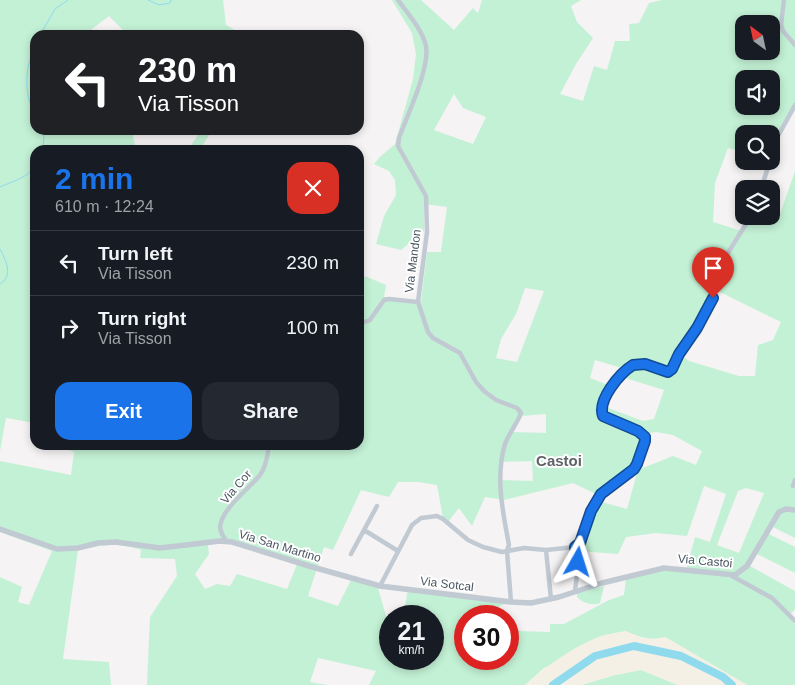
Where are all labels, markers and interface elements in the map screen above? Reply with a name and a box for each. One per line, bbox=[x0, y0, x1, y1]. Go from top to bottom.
north arrow bbox=[735, 15, 780, 60]
map controls bbox=[735, 15, 780, 225]
icon: left bbox=[55, 50, 120, 115]
text: 230 m bbox=[138, 50, 237, 89]
button: sound bbox=[735, 70, 780, 115]
text: Via Tisson bbox=[138, 91, 239, 116]
button: search bbox=[735, 125, 780, 170]
text: 2 min bbox=[55, 162, 133, 195]
button: close bbox=[287, 162, 339, 214]
button: layers bbox=[735, 180, 780, 225]
text: 610 m · 12:24 bbox=[55, 198, 154, 215]
street label: Via Mandon bbox=[402, 228, 424, 294]
text: Turn left bbox=[98, 243, 173, 264]
pin bbox=[692, 247, 734, 298]
icon: left bbox=[55, 249, 83, 277]
text: 230 m bbox=[286, 252, 339, 273]
icon: arrive bbox=[699, 254, 727, 282]
text: Via Tisson bbox=[98, 265, 172, 282]
text: Turn right bbox=[98, 308, 186, 329]
icon: right bbox=[55, 314, 83, 342]
text: 100 m bbox=[286, 317, 339, 338]
text: Via Tisson bbox=[98, 330, 172, 347]
button: Exit bbox=[55, 382, 192, 440]
button: Share bbox=[202, 382, 339, 440]
district label: Castoi bbox=[536, 452, 582, 469]
street label: Via Cor bbox=[218, 467, 254, 507]
street label: Via San Martino bbox=[237, 527, 323, 565]
position arrow bbox=[551, 535, 603, 587]
street label: Via Castoi bbox=[677, 552, 733, 570]
street label: Via Sotcal bbox=[419, 574, 475, 594]
speed limit sign: 30 bbox=[454, 605, 519, 670]
text: 21 bbox=[398, 617, 425, 645]
text: km/h bbox=[398, 643, 425, 657]

